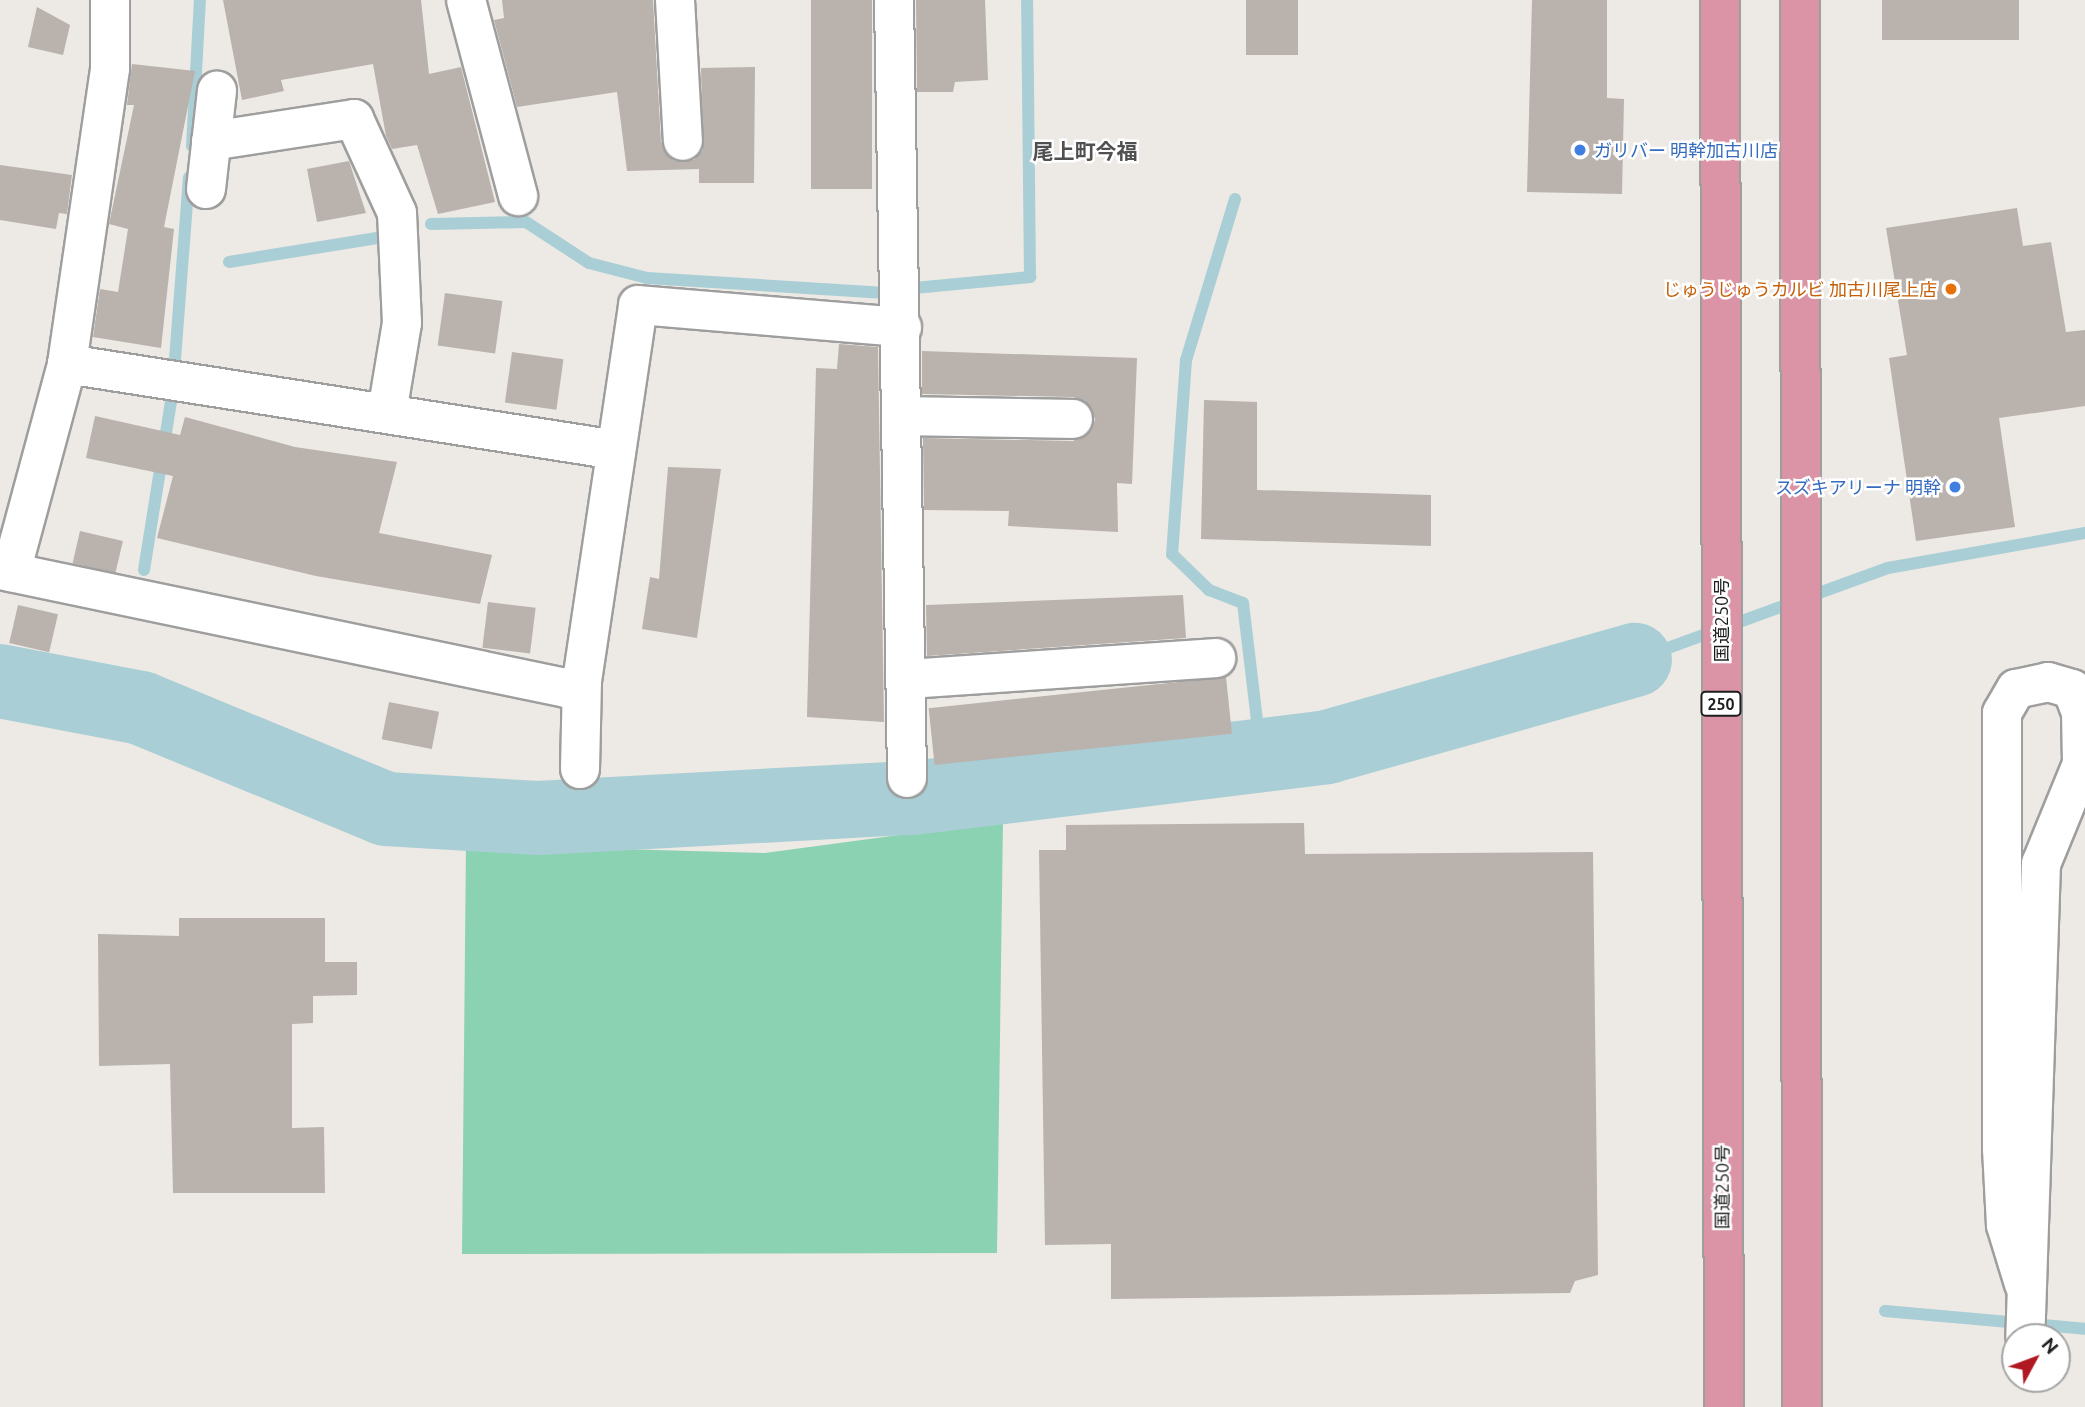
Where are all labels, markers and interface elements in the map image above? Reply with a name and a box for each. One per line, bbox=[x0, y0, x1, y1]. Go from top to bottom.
district label: 尾上町今福 bbox=[1033, 138, 1137, 164]
place label: ガリバー 明幹加古川店 bbox=[1594, 139, 1778, 161]
marker: ガリバー 明幹加古川店 bbox=[1572, 142, 1588, 158]
place label: じゅうじゅうカルビ 加古川尾上店 bbox=[1663, 278, 1937, 300]
marker: じゅうじゅうカルビ 加古川尾上店 bbox=[1943, 281, 1959, 297]
place label: スズキアリーナ 明幹 bbox=[1775, 476, 1941, 498]
marker: スズキアリーナ 明幹 bbox=[1947, 479, 1963, 495]
street label: 国道250号 bbox=[1710, 578, 1732, 662]
road number: 250 bbox=[1700, 692, 1742, 716]
street label: 国道250号 bbox=[1711, 1145, 1733, 1229]
north arrow bbox=[2001, 1323, 2071, 1393]
text: N bbox=[2037, 1333, 2063, 1358]

